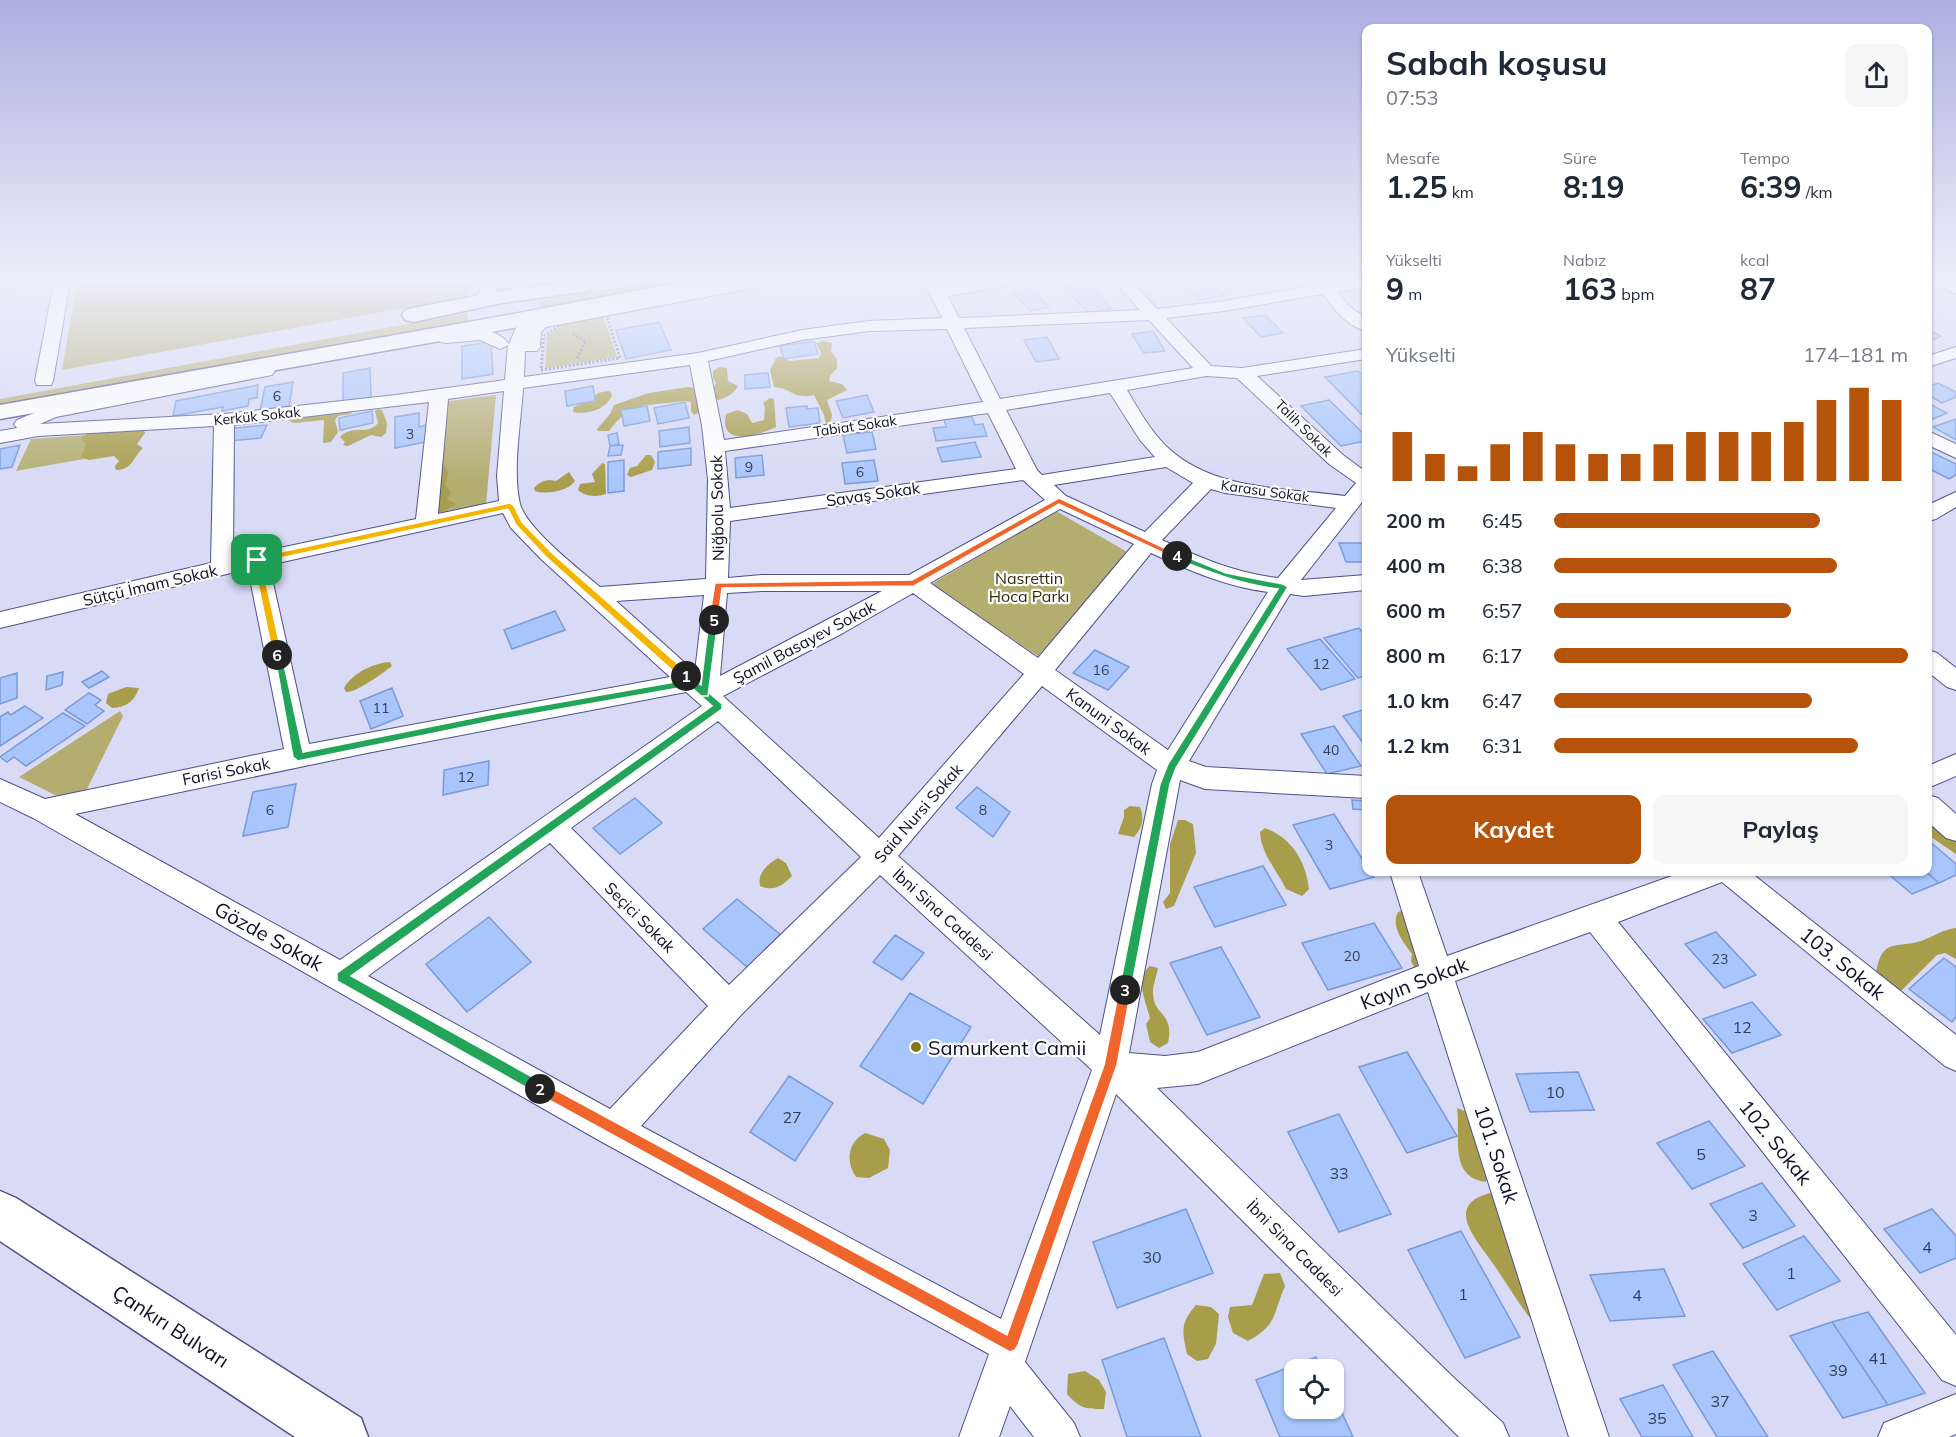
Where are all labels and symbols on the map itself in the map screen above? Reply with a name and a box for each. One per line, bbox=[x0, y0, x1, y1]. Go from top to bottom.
house number: 6 bbox=[273, 387, 281, 405]
street label: Talih Sokak bbox=[1271, 395, 1337, 461]
street label: Kerkük Sokak bbox=[213, 402, 302, 430]
street label: Tabiat Sokak bbox=[812, 411, 899, 441]
house number: 3 bbox=[406, 425, 414, 443]
street label: Niğbolu Sokak bbox=[706, 454, 728, 561]
house number: 9 bbox=[745, 458, 753, 476]
house number: 6 bbox=[856, 463, 864, 481]
street label: Karasu Sokak bbox=[1220, 476, 1311, 506]
street label: Savaş Sokak bbox=[825, 477, 922, 510]
pin bbox=[231, 534, 282, 585]
pin: 4 bbox=[1162, 541, 1192, 571]
street label: Sütçü İmam Sokak bbox=[81, 560, 220, 610]
park label: Nasrettin Hoca Parkı bbox=[989, 568, 1069, 606]
street label: Şamil Basayev Sokak bbox=[729, 596, 879, 688]
pin: 5 bbox=[699, 605, 729, 635]
pin: 6 bbox=[262, 640, 292, 670]
house number: 12 bbox=[1313, 655, 1329, 673]
pin: 1 bbox=[671, 661, 701, 691]
house number: 16 bbox=[1093, 661, 1109, 679]
street label: Kanuni Sokak bbox=[1062, 683, 1156, 759]
house number: 11 bbox=[373, 699, 389, 717]
house number: 40 bbox=[1323, 741, 1339, 759]
street label: Farisi Sokak bbox=[180, 753, 272, 789]
street label: Said Nursi Sokak bbox=[869, 759, 967, 867]
house number: 12 bbox=[458, 768, 474, 786]
house number: 6 bbox=[266, 801, 274, 819]
house number: 8 bbox=[979, 801, 987, 819]
house number: 3 bbox=[1325, 836, 1333, 854]
street label: İbni Sina Caddesi bbox=[889, 864, 997, 964]
street label: Seçici Sokak bbox=[601, 878, 680, 957]
street label: Gözde Sokak bbox=[210, 896, 328, 976]
street label: 103. Sokak bbox=[1795, 921, 1891, 1005]
house number: 20 bbox=[1344, 947, 1360, 965]
house number: 23 bbox=[1712, 950, 1728, 968]
street label: Kayın Sokak bbox=[1357, 951, 1472, 1015]
pin: 3 bbox=[1110, 975, 1140, 1005]
house number: 12 bbox=[1732, 1017, 1752, 1037]
place label: Samurkent Camii bbox=[928, 1035, 1086, 1060]
marker: Samurkent Camii bbox=[909, 1040, 923, 1054]
pin: 2 bbox=[525, 1074, 555, 1104]
house number: 10 bbox=[1545, 1082, 1565, 1102]
street label: 102. Sokak bbox=[1734, 1094, 1818, 1190]
street label: 101. Sokak bbox=[1469, 1102, 1525, 1207]
house number: 27 bbox=[782, 1107, 802, 1127]
house number: 5 bbox=[1696, 1144, 1706, 1164]
house number: 33 bbox=[1329, 1163, 1349, 1183]
street label: İbni Sina Caddesi bbox=[1243, 1196, 1347, 1300]
house number: 3 bbox=[1748, 1205, 1758, 1225]
house number: 4 bbox=[1922, 1237, 1932, 1257]
house number: 30 bbox=[1142, 1247, 1162, 1267]
house number: 1 bbox=[1786, 1263, 1796, 1283]
street label: Çankırı Bulvarı bbox=[108, 1279, 234, 1373]
house number: 1 bbox=[1458, 1284, 1468, 1304]
house number: 4 bbox=[1632, 1285, 1642, 1305]
house number: 41 bbox=[1868, 1348, 1888, 1368]
house number: 39 bbox=[1828, 1360, 1848, 1380]
house number: 37 bbox=[1710, 1391, 1730, 1411]
house number: 35 bbox=[1647, 1408, 1667, 1428]

